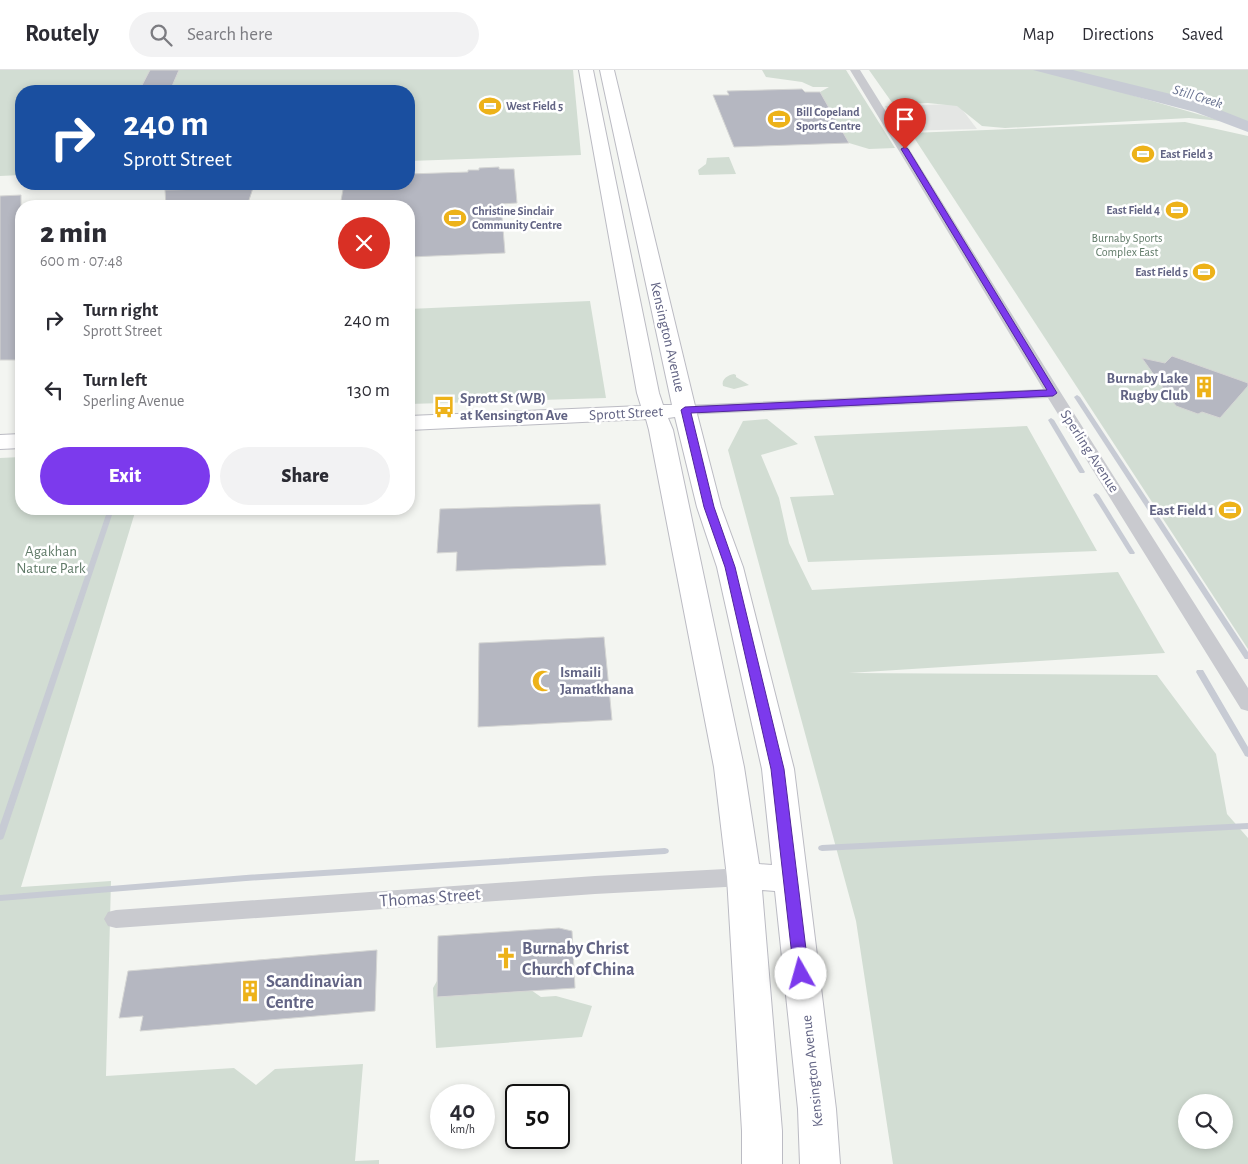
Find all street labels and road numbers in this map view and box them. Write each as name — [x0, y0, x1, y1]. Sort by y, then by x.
street label: Kensington Avenue — [648, 281, 687, 394]
street label: Sprott Street — [589, 404, 664, 423]
street label: Sperling Avenue — [1057, 407, 1122, 495]
street label: Thomas Street — [379, 885, 482, 911]
street label: Kensington Avenue — [799, 1014, 826, 1128]

